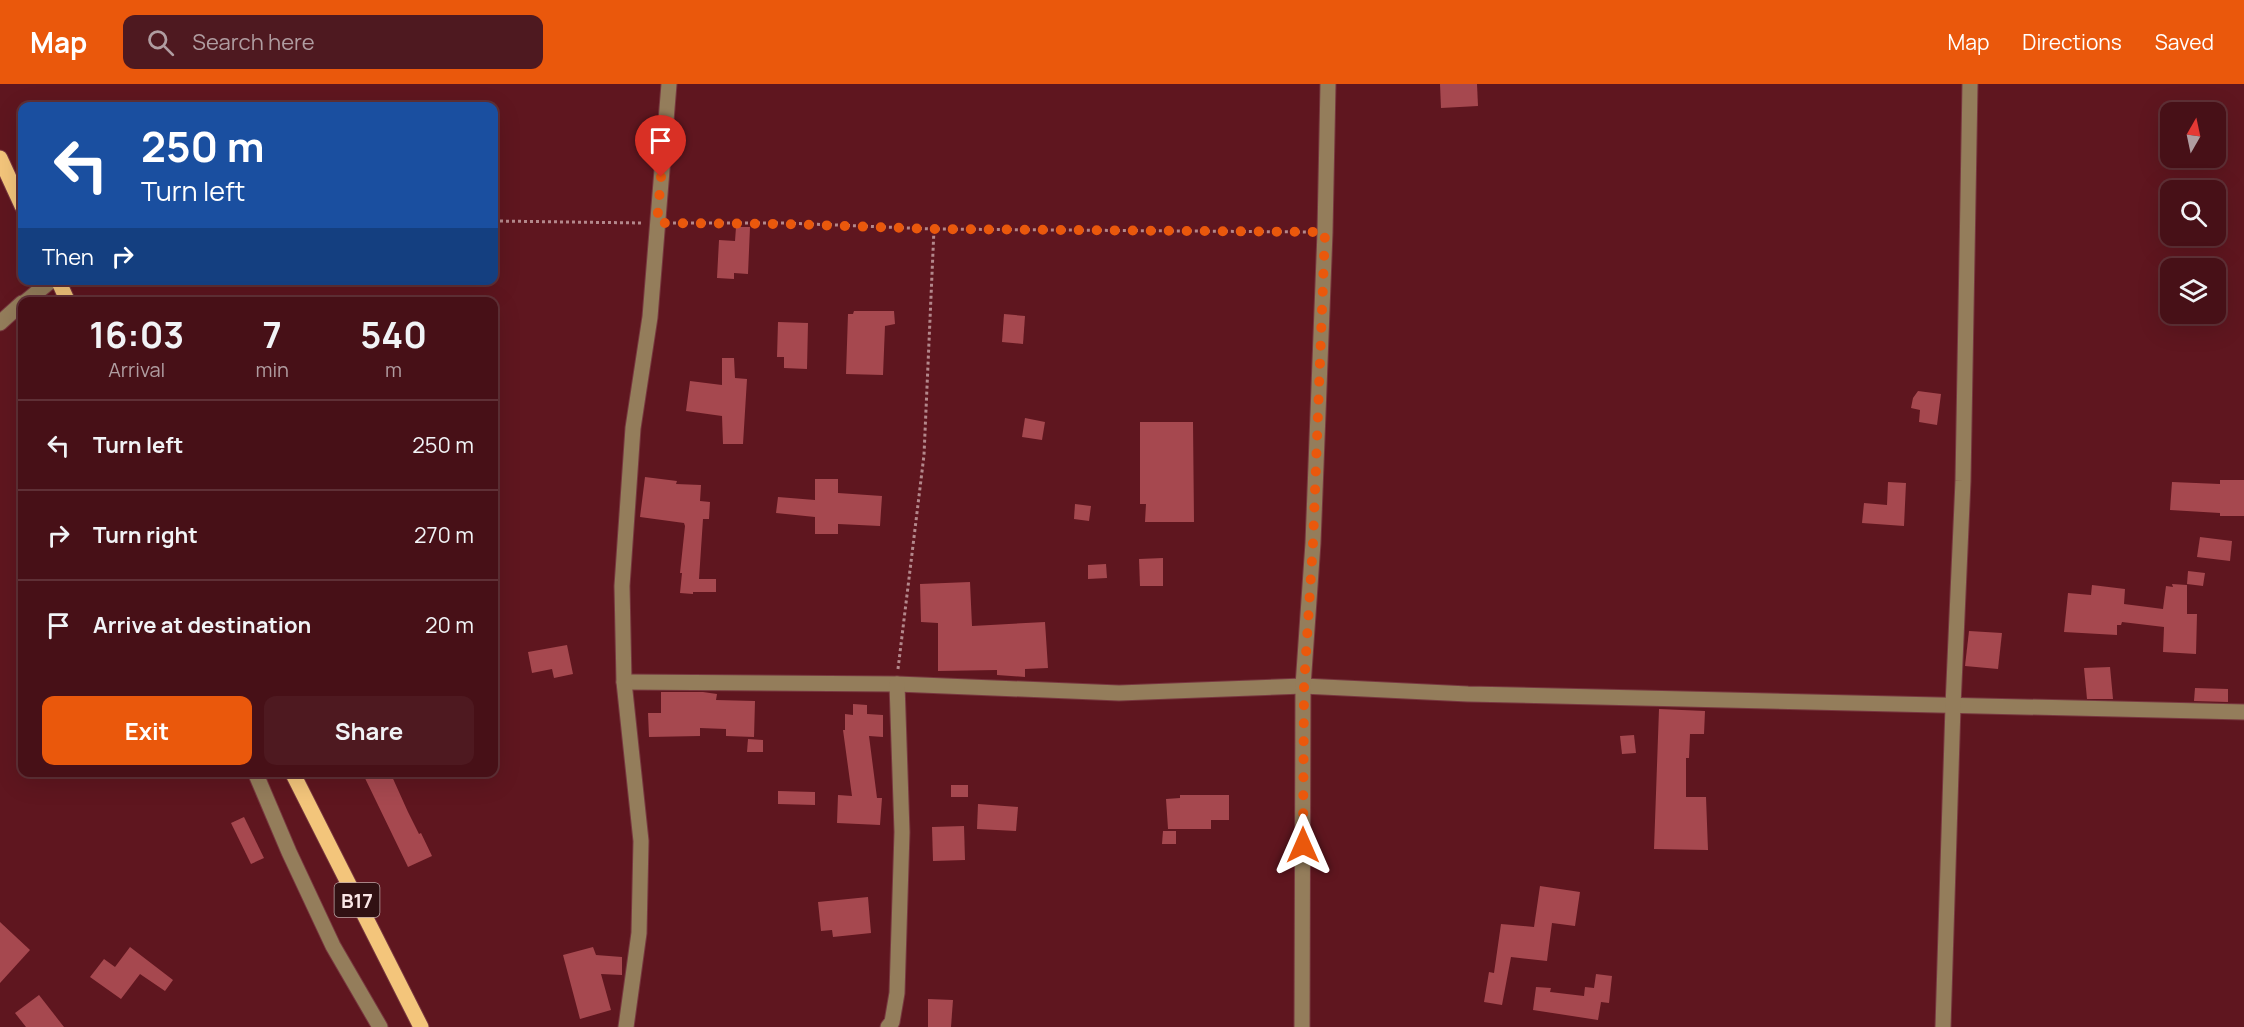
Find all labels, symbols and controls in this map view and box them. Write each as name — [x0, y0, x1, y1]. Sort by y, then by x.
search box — [123, 15, 543, 69]
text: Map — [30, 23, 87, 61]
icon: search — [144, 26, 177, 59]
text: Search here — [192, 27, 315, 57]
text: Map — [1948, 28, 1989, 56]
text: Directions — [2022, 28, 2122, 56]
text: Saved — [2155, 28, 2214, 56]
north arrow — [2160, 102, 2226, 168]
map controls — [2160, 102, 2226, 324]
pin — [635, 115, 686, 177]
text: 250 m — [141, 117, 264, 175]
icon: arrive — [644, 124, 677, 157]
icon: left — [42, 126, 120, 204]
text: Turn left — [141, 172, 245, 209]
button: search — [2160, 180, 2226, 246]
icon: right — [106, 240, 139, 273]
text: Then — [42, 242, 94, 272]
button: layers — [2160, 258, 2226, 324]
text: 16:03 — [89, 310, 184, 359]
text: 7 — [263, 310, 282, 359]
text: 540 — [360, 310, 427, 359]
text: Arrival — [108, 356, 165, 383]
text: min — [255, 356, 289, 383]
text: m — [385, 356, 402, 383]
icon: left — [42, 429, 75, 462]
text: Turn left — [93, 430, 183, 460]
text: 250 m — [412, 430, 474, 460]
icon: right — [42, 519, 75, 552]
text: Turn right — [93, 520, 198, 550]
text: 270 m — [414, 520, 474, 550]
icon: arrive — [42, 609, 75, 642]
text: Arrive at destination — [93, 610, 311, 640]
text: 20 m — [425, 610, 474, 640]
button: Exit — [42, 696, 252, 765]
button: Share — [264, 696, 474, 765]
position arrow — [1271, 813, 1335, 877]
road number: B17 — [334, 883, 380, 917]

